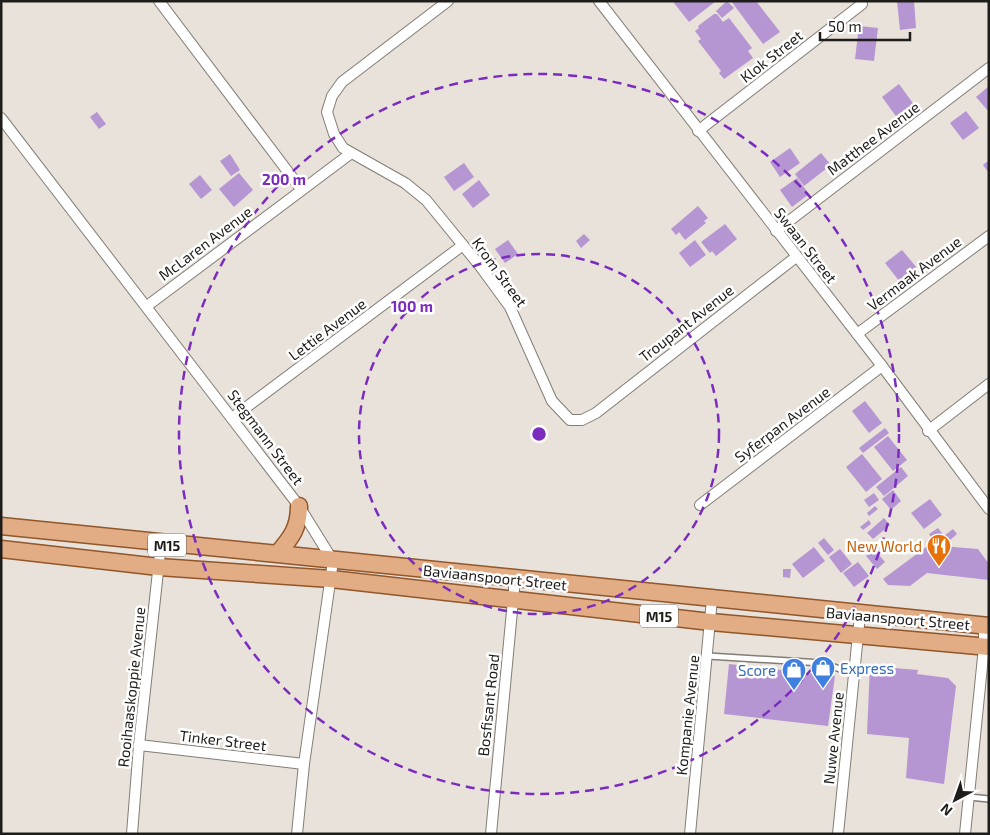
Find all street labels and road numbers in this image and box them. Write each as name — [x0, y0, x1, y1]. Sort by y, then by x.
street label: Klok Street — [736, 26, 806, 86]
street label: Matthee Avenue — [823, 97, 923, 179]
street label: McLaren Avenue — [155, 202, 255, 284]
street label: Swaan Street — [771, 204, 841, 287]
street label: Vermaak Avenue — [863, 232, 965, 314]
street label: Krom Street — [469, 234, 531, 310]
street label: Troupant Avenue — [635, 281, 737, 365]
street label: Lettie Avenue — [285, 294, 369, 364]
street label: Syferpan Avenue — [731, 382, 833, 466]
street label: Stegmann Street — [224, 386, 308, 488]
road number: M15 — [148, 534, 186, 556]
street label: Baviaanspoort Street — [422, 560, 568, 594]
street label: Baviaanspoort Street — [825, 603, 971, 633]
road number: M15 — [640, 604, 678, 628]
street label: Rooihaaskoppie Avenue — [114, 606, 148, 768]
street label: Bosfisant Road — [474, 653, 502, 757]
street label: Kompanie Avenue — [672, 654, 702, 776]
street label: Nuwe Avenue — [819, 691, 847, 785]
street label: Tinker Street — [179, 726, 268, 754]

